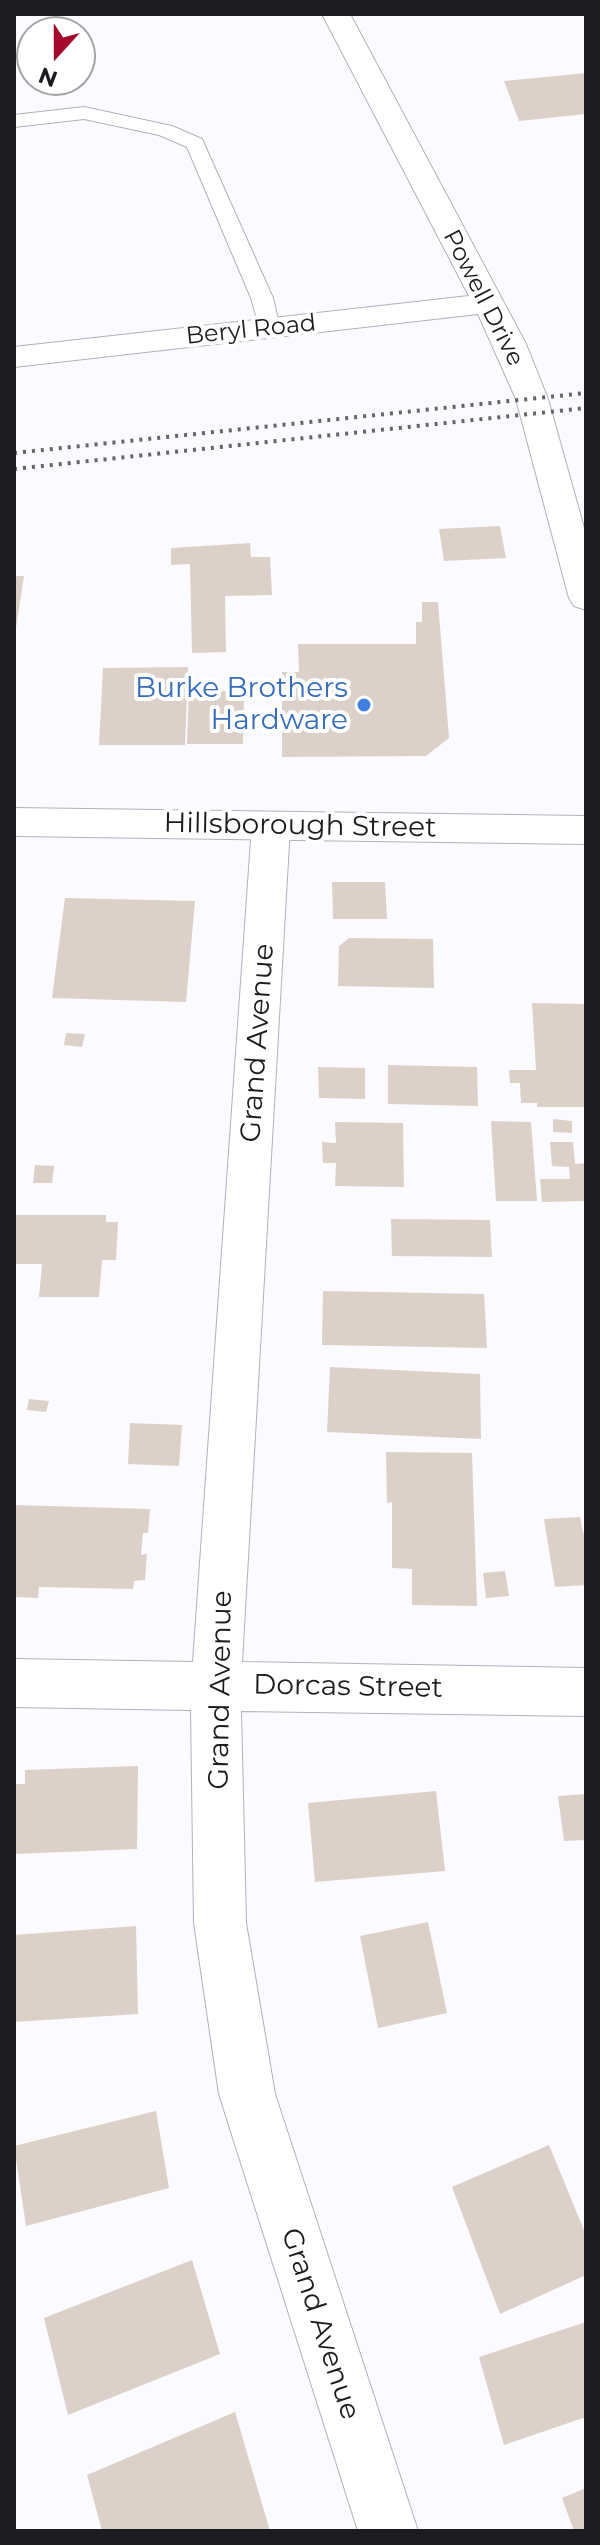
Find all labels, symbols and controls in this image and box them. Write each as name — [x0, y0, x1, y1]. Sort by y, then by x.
north arrow — [16, 16, 96, 96]
text: N — [35, 61, 61, 93]
street label: Powell Drive — [436, 225, 530, 371]
street label: Beryl Road — [185, 309, 317, 351]
place label: Burke Brothers Hardware — [135, 672, 348, 738]
marker: Burke Brothers Hardware — [355, 696, 373, 714]
street label: Hillsborough Street — [163, 807, 437, 845]
street label: Grand Avenue — [234, 942, 282, 1144]
street label: Grand Avenue — [202, 1590, 240, 1790]
street label: Dorcas Street — [253, 1669, 443, 1705]
street label: Grand Avenue — [273, 2224, 367, 2424]

